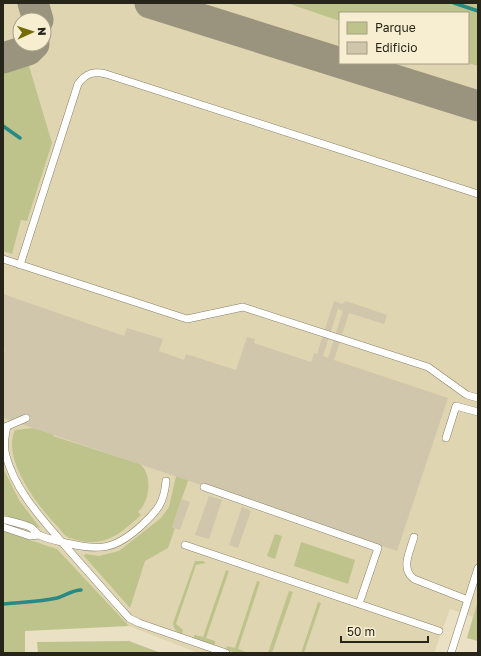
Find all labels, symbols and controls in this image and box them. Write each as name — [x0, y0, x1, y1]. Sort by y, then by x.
north arrow — [12, 12, 52, 52]
legend — [339, 12, 469, 64]
text: Parque — [375, 20, 416, 35]
text: N — [36, 27, 49, 36]
text: Edificio — [375, 40, 417, 55]
scale bar — [341, 618, 428, 644]
text: 50 m — [347, 624, 375, 639]

